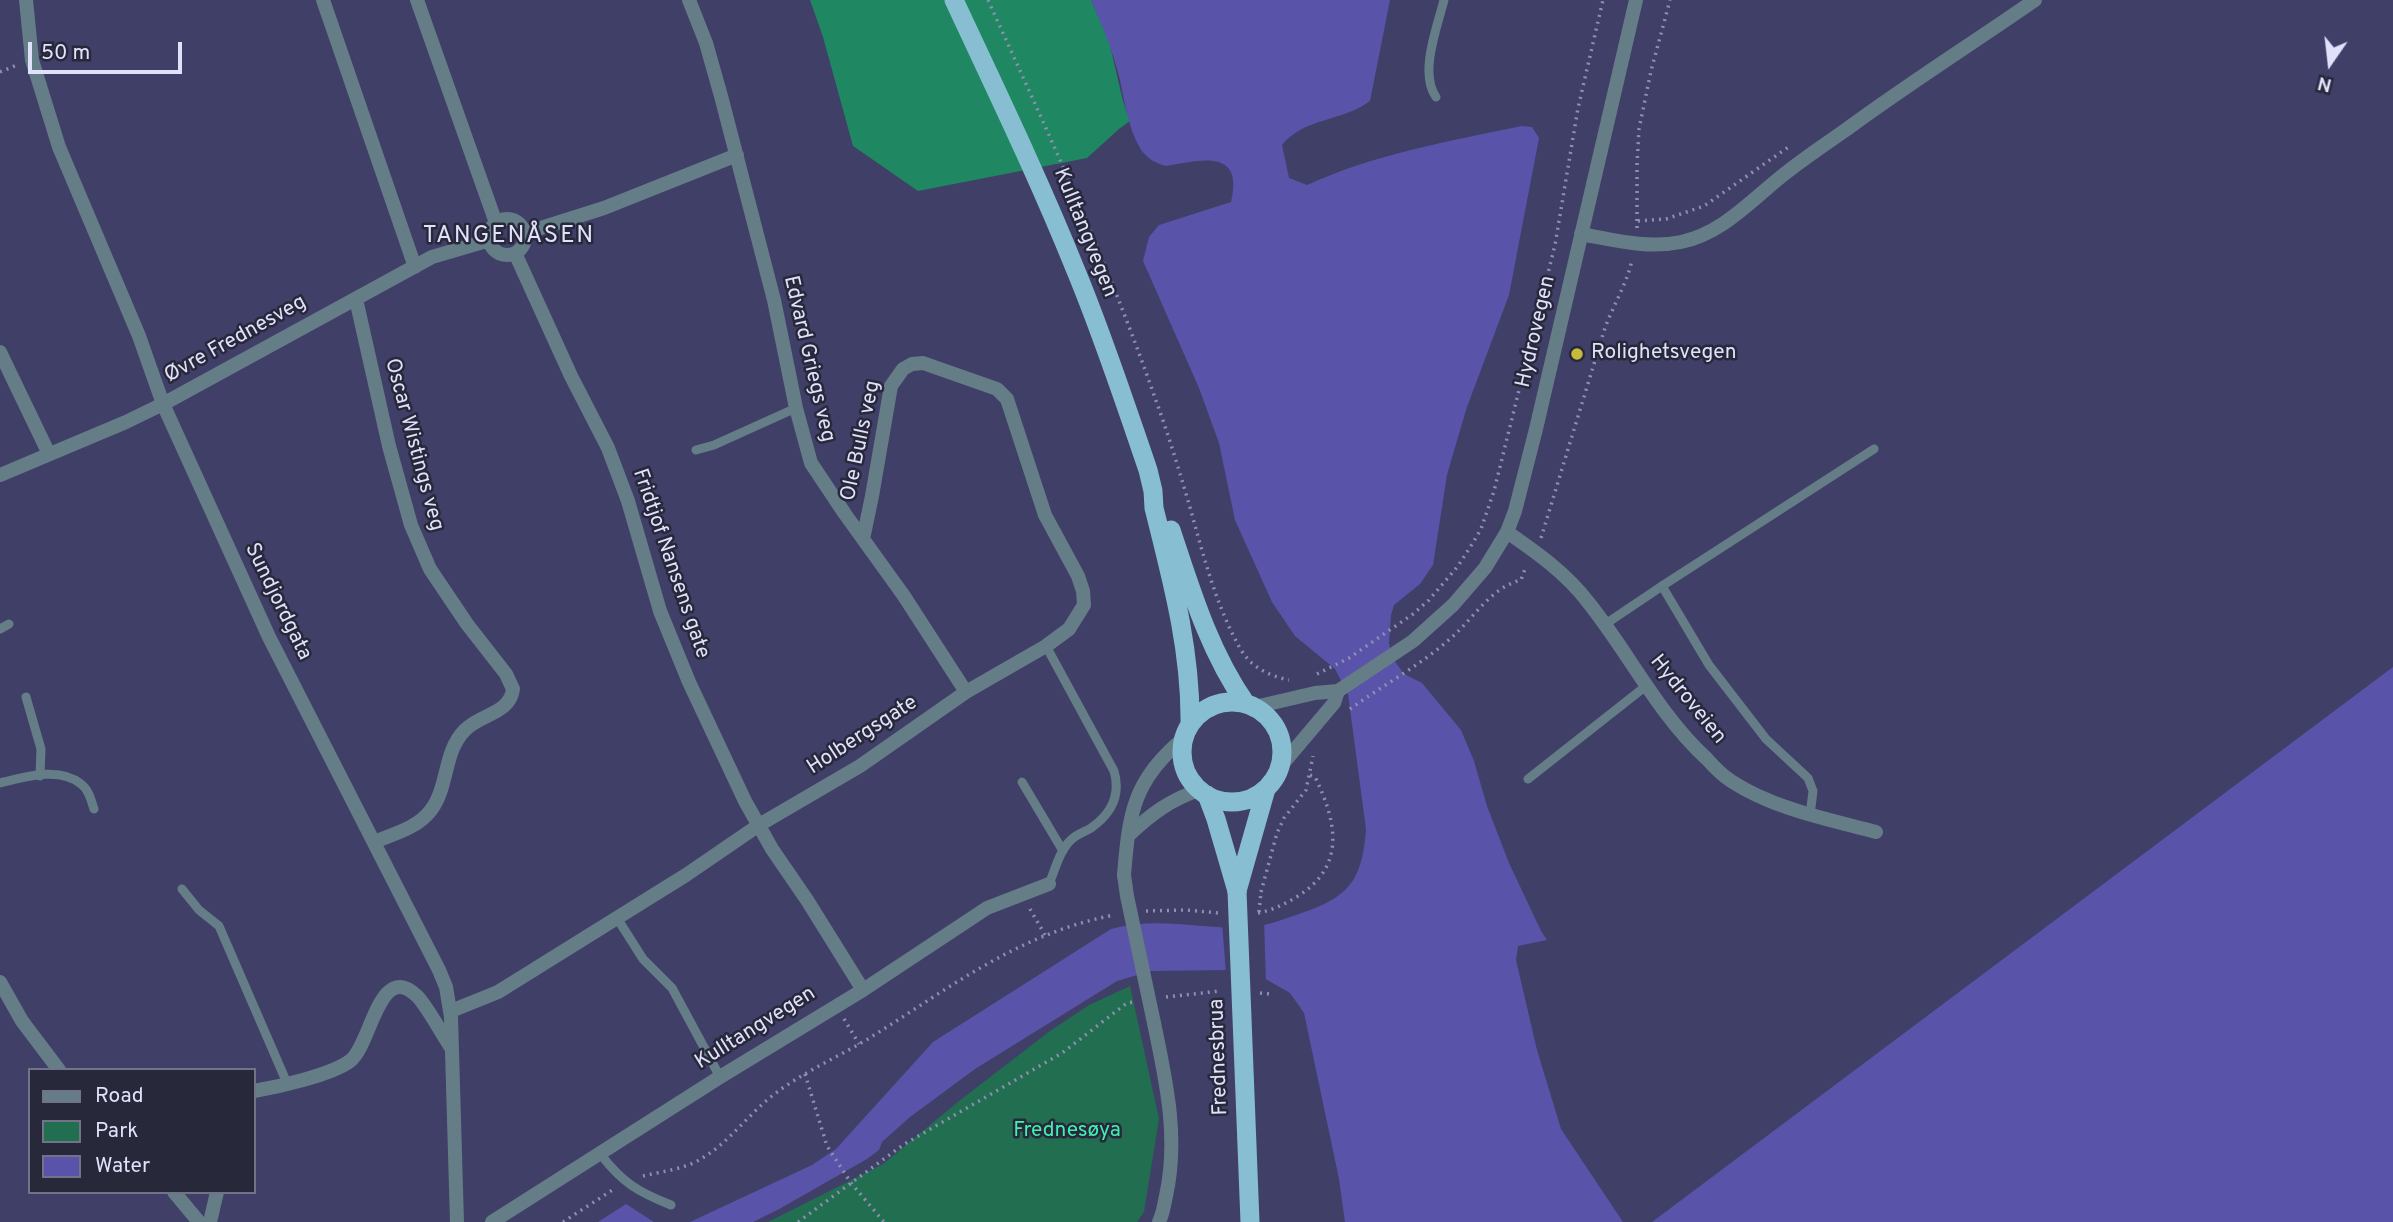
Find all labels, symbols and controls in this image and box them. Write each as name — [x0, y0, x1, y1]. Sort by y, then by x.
scale bar — [32, 28, 186, 72]
north arrow — [2295, 28, 2365, 98]
text: 50 m — [41, 40, 90, 67]
text: N — [2315, 70, 2334, 97]
street label: Kulltangvegen — [1047, 165, 1121, 301]
district label: TANGENÅSEN — [424, 223, 594, 251]
street label: Edvard Griegs veg — [777, 273, 839, 445]
street label: Hydrovegen — [1512, 274, 1562, 390]
street label: Øvre Frednesveg — [161, 291, 311, 389]
place label: Rolighetsvegen — [1591, 341, 1737, 367]
marker: Rolighetsvegen — [1569, 346, 1585, 362]
street label: Oscar Wistings veg — [378, 356, 448, 534]
street label: Ole Bulls veg — [837, 378, 887, 504]
street label: Fridtjof Nansens gate — [626, 466, 714, 662]
street label: Sundjordgata — [238, 539, 316, 665]
street label: Hydroveien — [1643, 650, 1731, 750]
street label: Holbergsgate — [803, 691, 923, 781]
street label: Kulltangvegen — [691, 982, 821, 1076]
street label: Frednesbrua — [1205, 998, 1235, 1116]
legend — [28, 1068, 256, 1194]
text: Road — [95, 1083, 144, 1110]
text: Park — [95, 1118, 138, 1145]
park label: Frednesøya — [1013, 1119, 1121, 1145]
text: Water — [95, 1153, 150, 1180]

